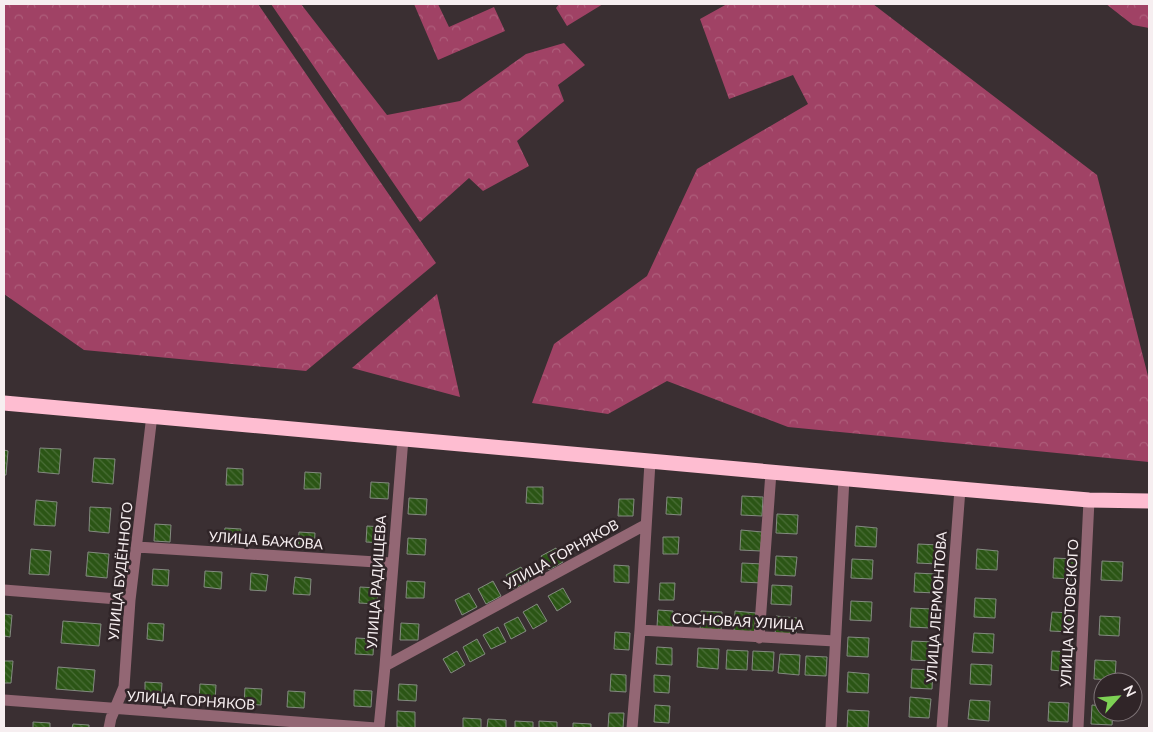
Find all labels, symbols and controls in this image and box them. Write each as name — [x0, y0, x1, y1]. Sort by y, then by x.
street label: УЛИЦА БУДЁННОГО — [104, 501, 136, 641]
street label: УЛИЦА РАДИЩЕВА — [363, 514, 389, 649]
street label: УЛИЦА ГОРНЯКОВ — [501, 515, 621, 593]
street label: УЛИЦА БАЖОВА — [208, 528, 324, 553]
street label: УЛИЦА ЛЕРМОНТОВА — [922, 530, 950, 683]
street label: УЛИЦА КОТОВСКОГО — [1057, 539, 1081, 687]
street label: СОСНОВАЯ УЛИЦА — [672, 609, 805, 633]
north arrow — [1093, 672, 1143, 722]
text: N — [1120, 682, 1140, 700]
street label: УЛИЦА ГОРНЯКОВ — [126, 687, 256, 713]

